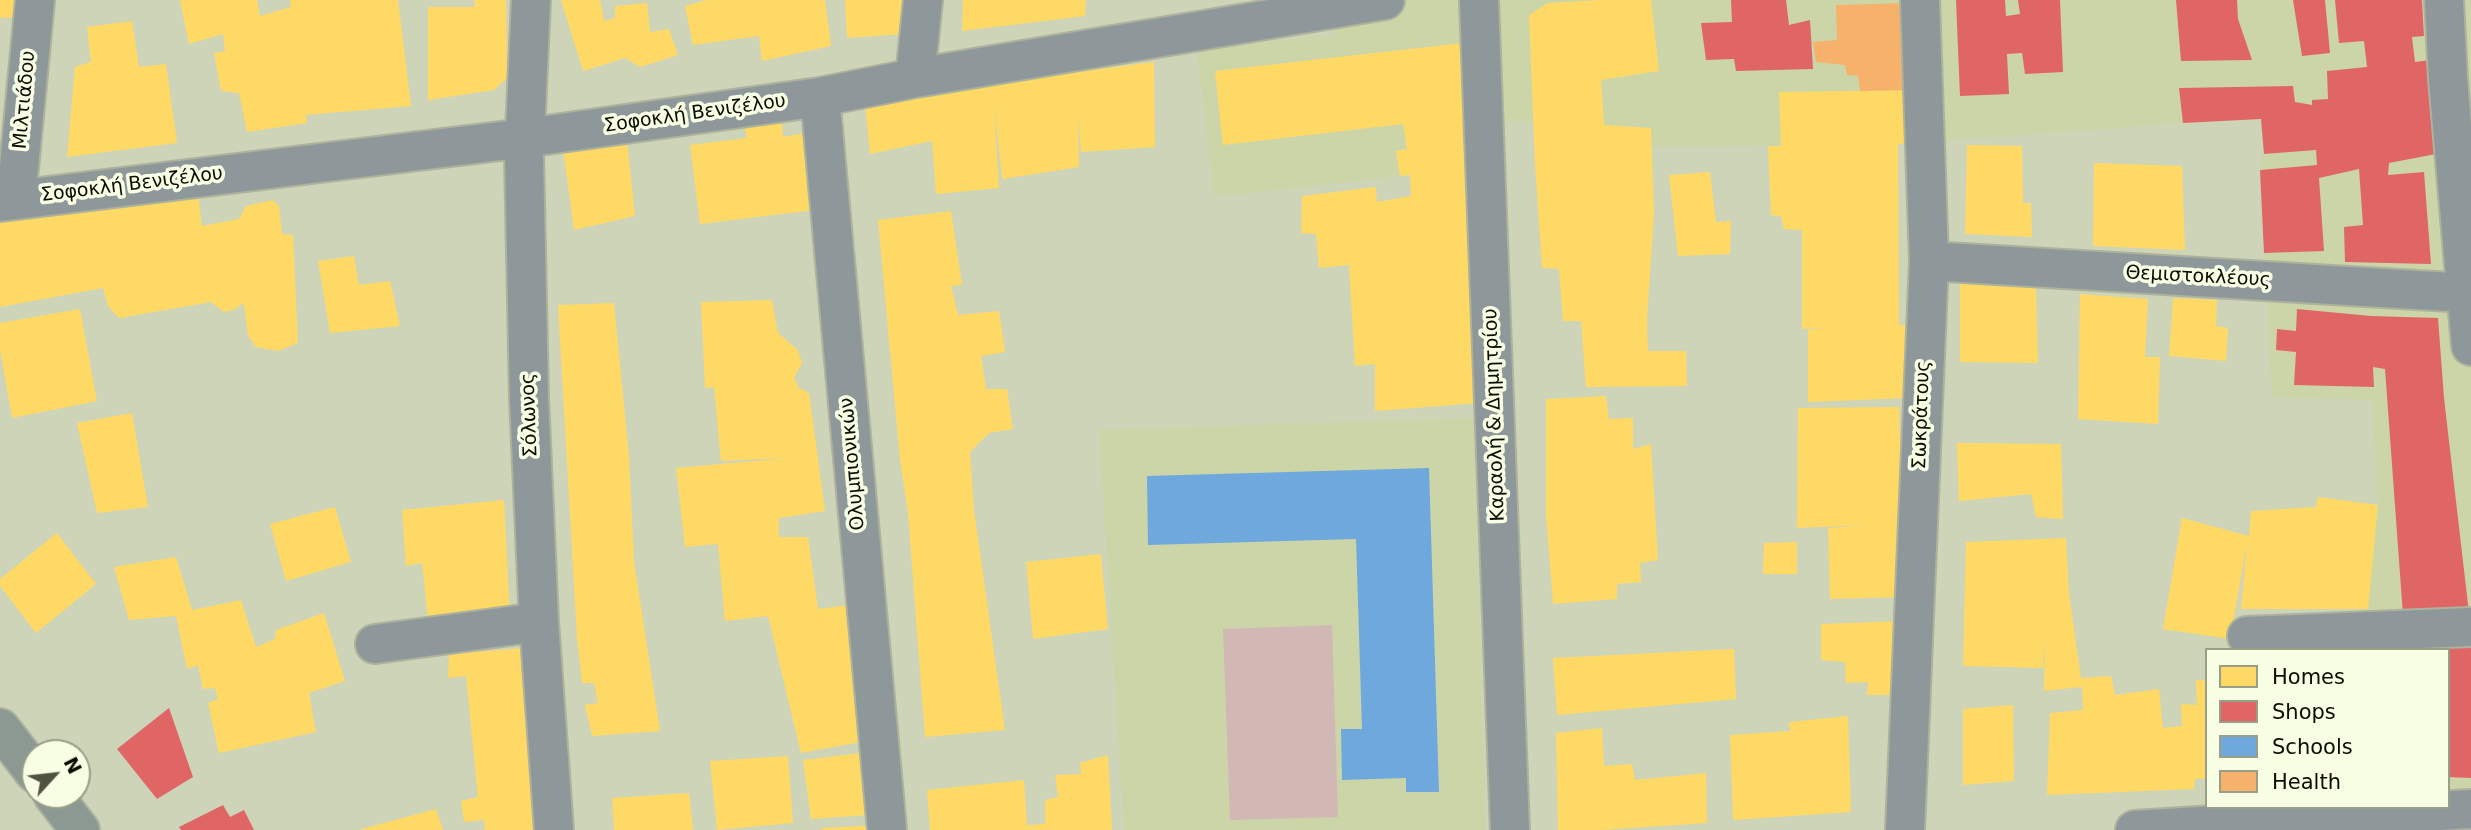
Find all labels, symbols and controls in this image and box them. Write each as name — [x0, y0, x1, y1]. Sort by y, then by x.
street label: Μιλτιάδου — [9, 50, 41, 150]
street label: Σοφοκλή Βενιζέλου — [603, 90, 787, 138]
street label: Σοφοκλή Βενιζέλου — [40, 163, 224, 207]
street label: Θεμιστοκλέους — [2125, 262, 2271, 292]
street label: Καραολή & Δημητρίου — [1480, 308, 1510, 522]
street label: Σωκράτους — [1909, 360, 1935, 470]
street label: Σόλωνος — [517, 373, 543, 457]
street label: Ολυμπιονικών — [836, 396, 870, 532]
legend — [2205, 648, 2450, 809]
text: Homes — [2272, 665, 2345, 689]
text: Shops — [2272, 700, 2336, 724]
text: Schools — [2272, 735, 2353, 759]
north arrow — [21, 739, 91, 809]
text: N — [60, 753, 86, 777]
text: Health — [2272, 770, 2341, 794]

